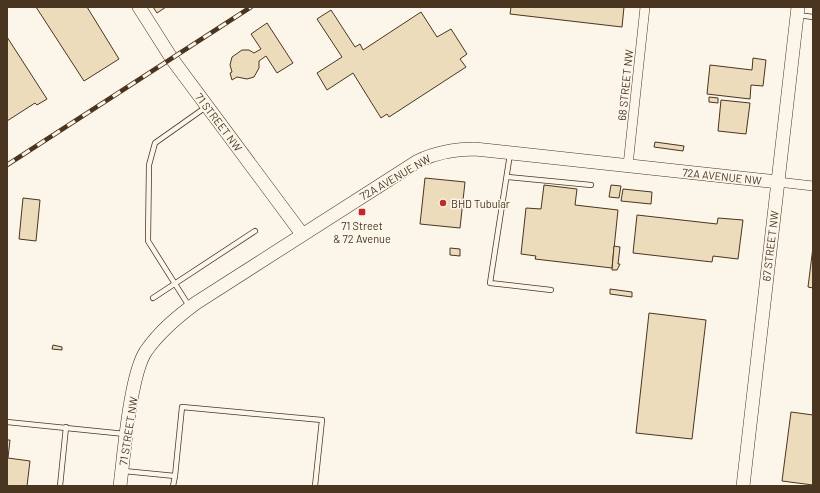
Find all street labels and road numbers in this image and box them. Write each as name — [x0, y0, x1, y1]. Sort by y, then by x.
street label: 68 STREET NW — [615, 48, 635, 121]
street label: 71 STREET NW — [193, 90, 245, 154]
street label: 72A AVENUE NW — [357, 151, 433, 203]
street label: 72A AVENUE NW — [682, 165, 763, 187]
street label: 67 STREET NW — [759, 210, 781, 282]
street label: 71 STREET NW — [116, 395, 140, 466]

